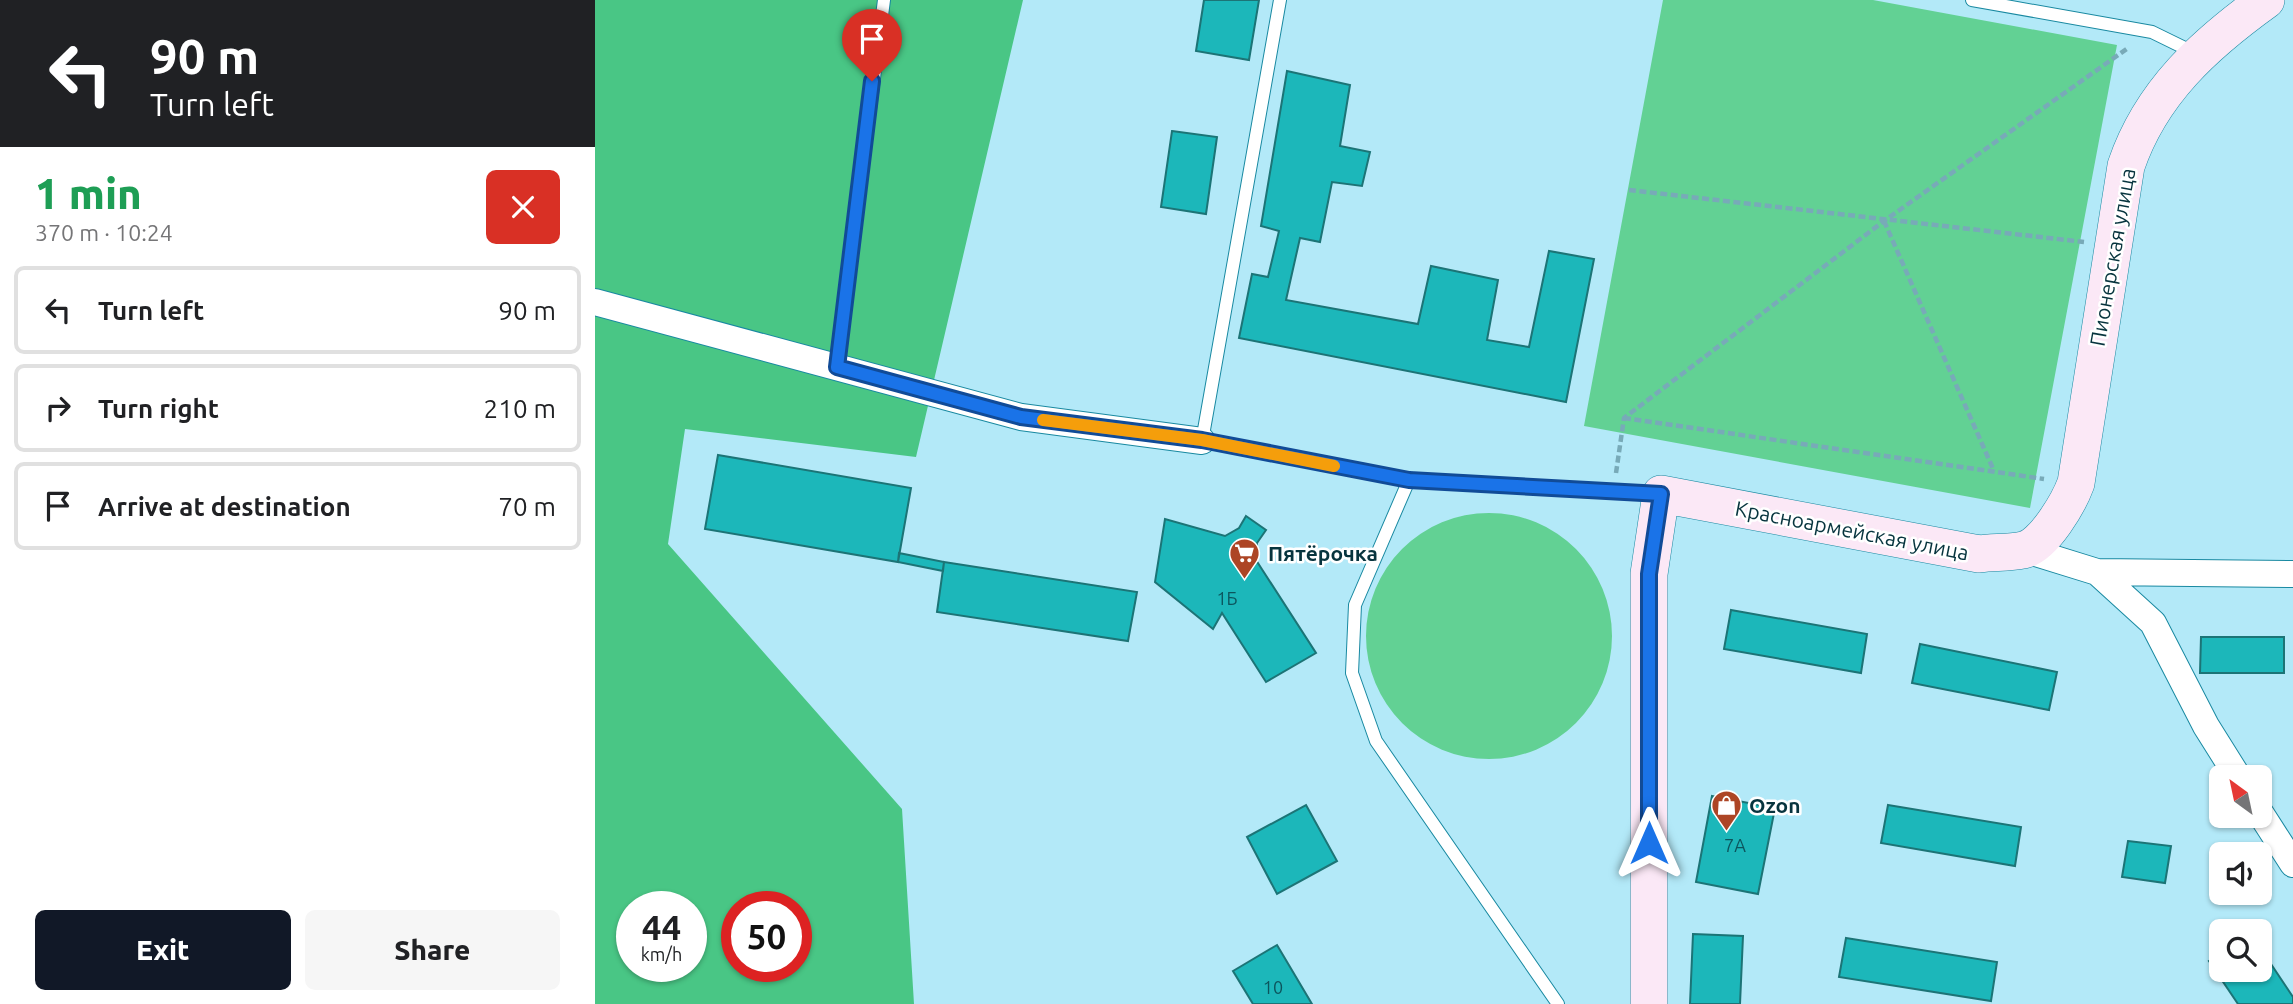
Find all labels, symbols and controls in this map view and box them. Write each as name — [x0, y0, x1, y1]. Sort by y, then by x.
pin — [842, 9, 902, 81]
icon: arrive — [853, 20, 891, 58]
icon: left — [35, 28, 126, 119]
text: 90 m — [150, 28, 259, 83]
text: Turn left — [150, 86, 274, 122]
street label: Пионерская улица — [2085, 166, 2139, 348]
text: 1 min — [35, 170, 142, 217]
button: close — [486, 170, 560, 244]
text: 370 m · 10:24 — [35, 220, 173, 245]
icon: left — [39, 291, 77, 329]
text: Turn left — [98, 296, 204, 325]
text: 90 m — [498, 296, 556, 325]
icon: right — [39, 389, 77, 427]
text: Turn right — [98, 394, 219, 423]
text: 210 m — [484, 394, 556, 423]
icon: arrive — [39, 487, 77, 525]
text: Arrive at destination — [98, 492, 351, 521]
text: 70 m — [498, 492, 556, 521]
street label: Красноармейская улица — [1733, 496, 1971, 564]
supermarket icon: Пятёрочка — [1228, 536, 1262, 580]
place label: Пятёрочка — [1268, 541, 1378, 565]
house number: 1Б — [1216, 588, 1238, 608]
north arrow — [2209, 765, 2271, 828]
map controls — [2209, 765, 2272, 982]
shop icon: Ozon — [1709, 788, 1743, 832]
place label: Ozon — [1749, 793, 1800, 817]
position arrow — [1612, 806, 1686, 880]
house number: 7А — [1724, 835, 1746, 855]
button: sound — [2209, 842, 2272, 905]
speed limit sign: 50 — [721, 891, 812, 982]
text: 44 — [642, 907, 681, 947]
button: Exit — [35, 910, 291, 990]
button: Share — [305, 910, 560, 990]
button: search — [2209, 919, 2272, 982]
text: km/h — [641, 944, 682, 964]
house number: 10 — [1263, 977, 1283, 997]

